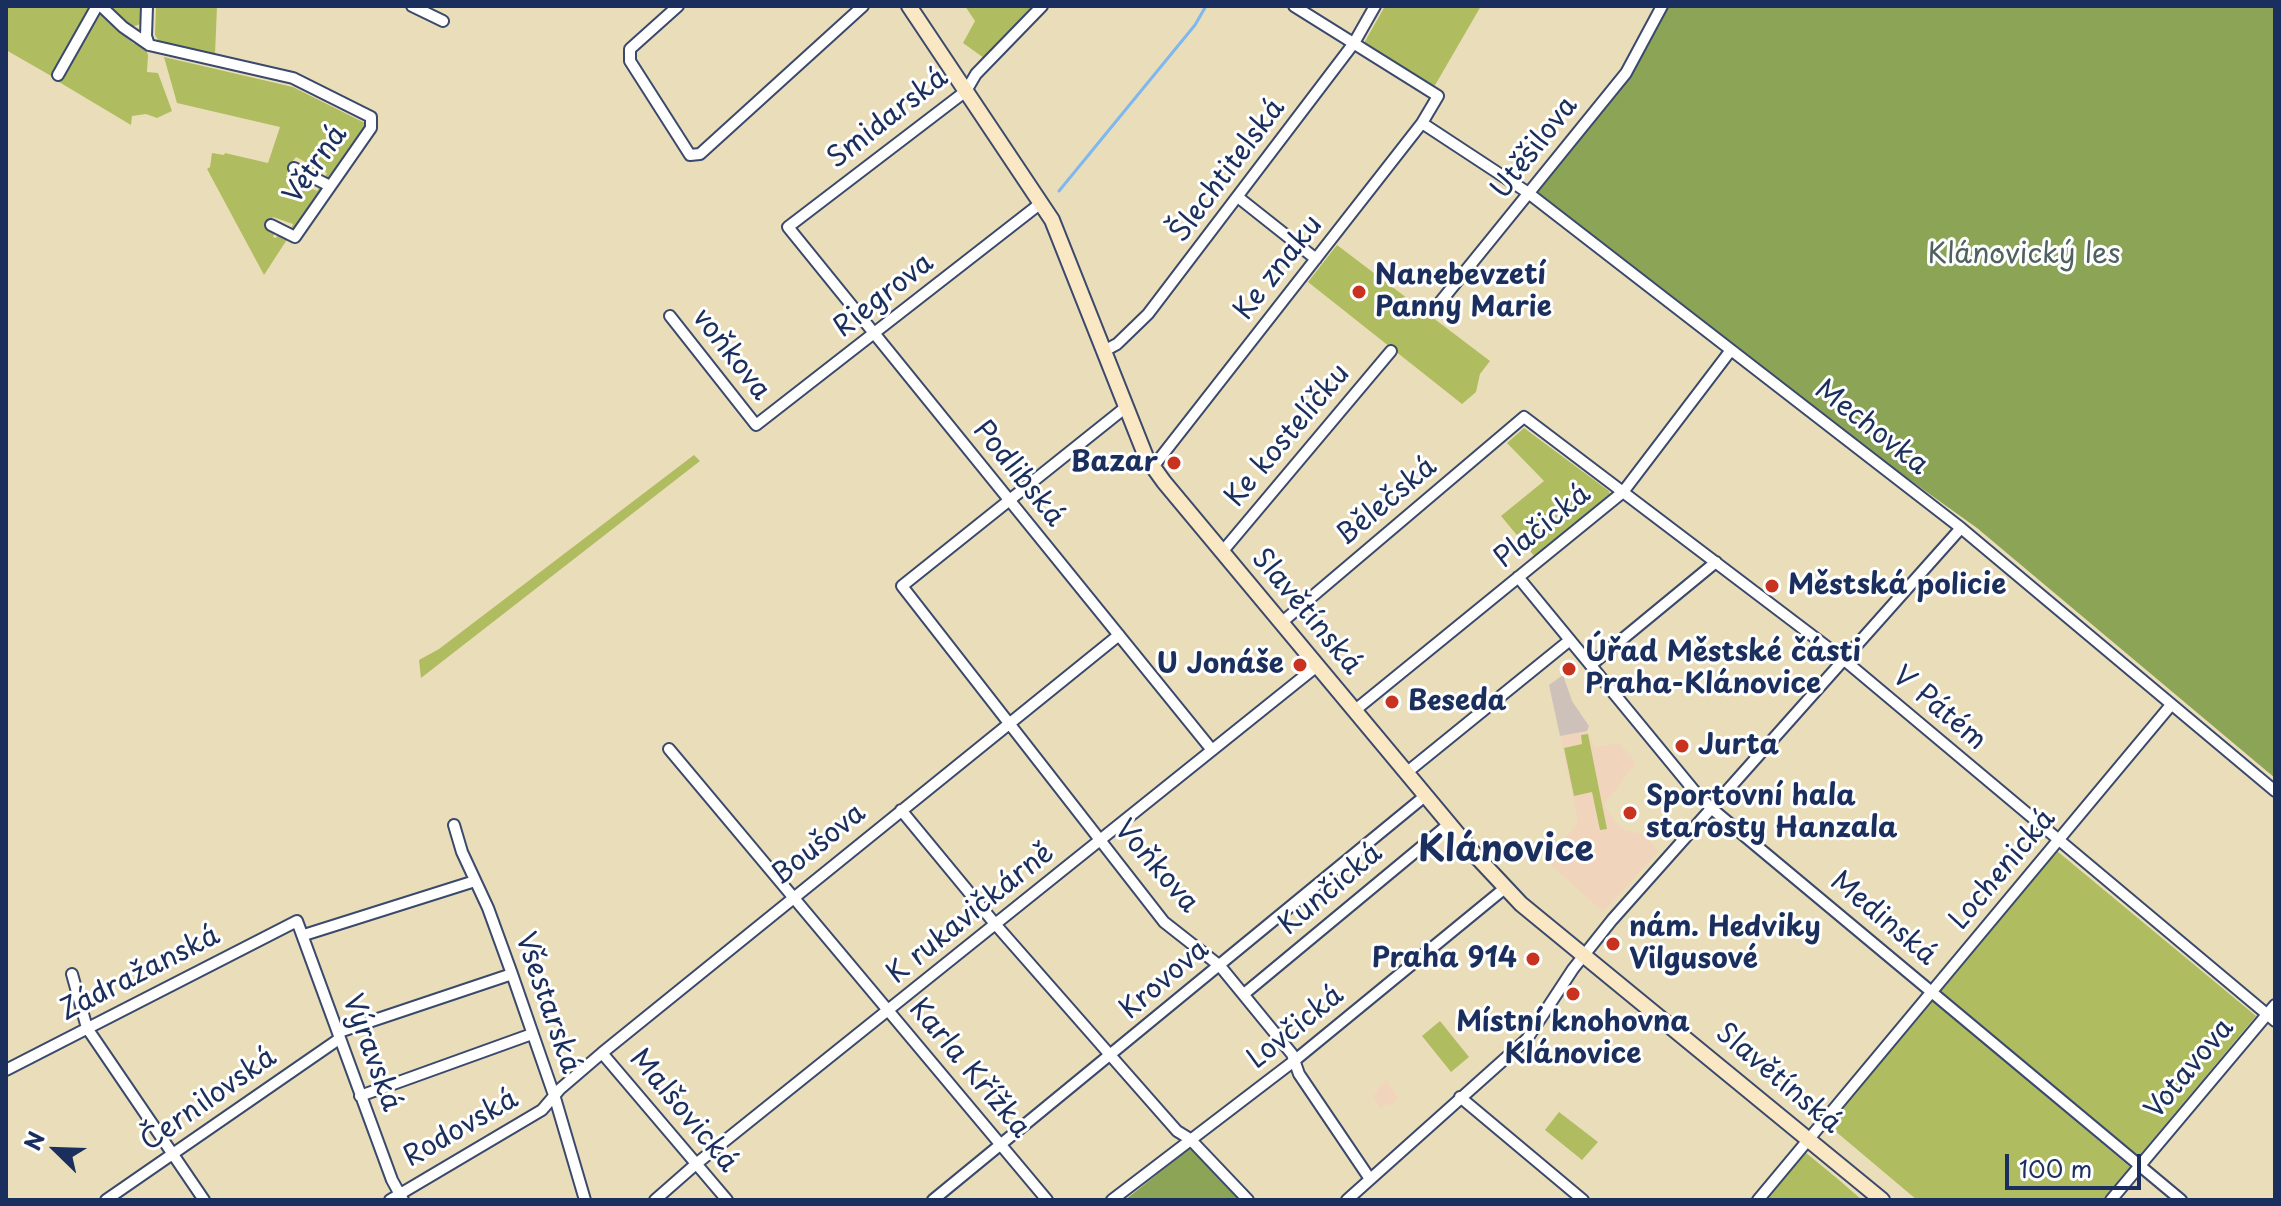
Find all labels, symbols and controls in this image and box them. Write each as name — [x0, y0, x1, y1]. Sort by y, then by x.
street label: Smidarská — [821, 62, 955, 176]
street label: Utěšilova — [1485, 90, 1585, 206]
street label: Šlechtitelská — [1163, 93, 1293, 249]
street label: Větrná — [277, 119, 355, 211]
street label: Ke znaku — [1228, 209, 1330, 327]
park label: Klánovický les — [1928, 238, 2120, 272]
street label: Riegrova — [827, 247, 941, 345]
place label: Nanebevzetí Panny Marie — [1375, 259, 1552, 325]
marker: Nanebevzetí Panny Marie — [1350, 283, 1368, 301]
street label: voňkova — [685, 303, 777, 407]
street label: Ke kostelíčku — [1219, 358, 1357, 514]
street label: Mechovka — [1808, 373, 1934, 483]
street label: Podlibská — [965, 414, 1071, 534]
place label: Bazar — [1070, 446, 1158, 480]
street label: Bělečská — [1330, 450, 1444, 554]
marker: Bazar — [1165, 454, 1183, 472]
street label: Plačická — [1488, 478, 1598, 576]
street label: Slavětínská — [1244, 542, 1368, 682]
place label: Městská policie — [1788, 569, 2006, 603]
marker: Městská policie — [1763, 577, 1781, 595]
place label: Úřad Městské části Praha-Klánovice — [1585, 636, 1861, 702]
place label: U Jonáše — [1156, 648, 1284, 682]
marker: U Jonáše — [1291, 656, 1309, 674]
marker: Úřad Městské části Praha-Klánovice — [1560, 660, 1578, 678]
street label: V Pátém — [1885, 660, 1993, 758]
place label: Beseda — [1408, 685, 1506, 719]
marker: Beseda — [1383, 693, 1401, 711]
place label: Jurta — [1698, 729, 1779, 763]
marker: Jurta — [1673, 737, 1691, 755]
place label: Sportovní hala starosty Hanzala — [1646, 780, 1898, 846]
street label: Boušova — [765, 797, 873, 893]
street label: Lochenická — [1943, 803, 2063, 937]
marker: Sportovní hala starosty Hanzala — [1621, 804, 1639, 822]
street label: Voňkova — [1107, 814, 1205, 920]
district label: Klánovice — [1418, 829, 1594, 873]
street label: K rukavičkárně — [881, 836, 1061, 992]
street label: Kunčická — [1272, 837, 1390, 943]
street label: Medinská — [1823, 865, 1943, 973]
place label: nám. Hedviky Vilgusové — [1629, 911, 1821, 977]
street label: Zádražanská — [54, 919, 226, 1029]
street label: Všestarská — [507, 928, 587, 1078]
street label: Krovova — [1114, 933, 1216, 1027]
marker: nám. Hedviky Vilgusové — [1604, 935, 1622, 953]
place label: Praha 914 — [1372, 942, 1517, 976]
marker: Praha 914 — [1524, 950, 1542, 968]
street label: Lovčická — [1241, 979, 1351, 1077]
marker: Místní knohovna Klánovice — [1564, 985, 1582, 1003]
street label: Výravská — [334, 990, 408, 1116]
street label: Karla Křížka — [901, 993, 1037, 1145]
place label: Místní knohovna Klánovice — [1456, 1006, 1690, 1072]
street label: Votavova — [2138, 1012, 2242, 1126]
street label: Slavětínská — [1708, 1017, 1848, 1141]
street label: Černilovská — [135, 1041, 283, 1159]
street label: Malšovická — [622, 1043, 744, 1179]
street label: Rodovská — [398, 1083, 524, 1175]
north arrow — [16, 1110, 96, 1190]
text: N — [15, 1126, 52, 1155]
scale bar — [2009, 1138, 2145, 1188]
text: 100 m — [2019, 1150, 2092, 1186]

